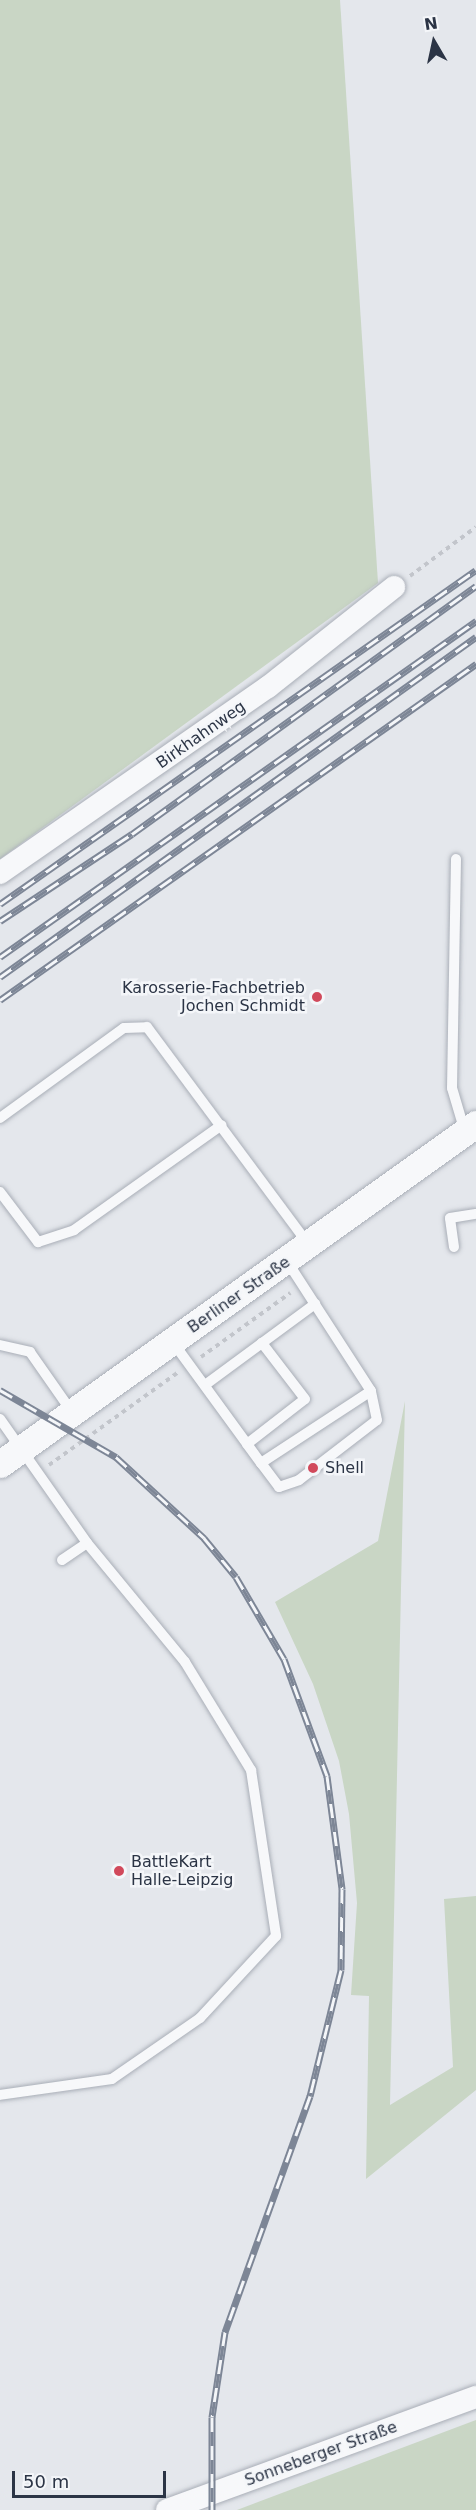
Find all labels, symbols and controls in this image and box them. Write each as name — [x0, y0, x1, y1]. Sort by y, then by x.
north arrow — [404, 12, 464, 72]
text: N — [423, 13, 439, 34]
street label: Birkhahnweg — [153, 697, 249, 773]
place label: Karosserie-Fachbetrieb Jochen Schmidt — [122, 978, 305, 1016]
marker: Karosserie-Fachbetrieb Jochen Schmidt — [310, 990, 324, 1004]
street label: Berliner Straße — [184, 1253, 294, 1337]
place label: Shell — [325, 1458, 364, 1478]
marker: Shell — [306, 1461, 320, 1475]
place label: BattleKart Halle-Leipzig — [131, 1852, 233, 1890]
marker: BattleKart Halle-Leipzig — [112, 1864, 126, 1878]
street label: Sonneberger Straße — [242, 2417, 400, 2491]
scale bar — [15, 2459, 170, 2497]
text: 50 m — [23, 2471, 69, 2492]

